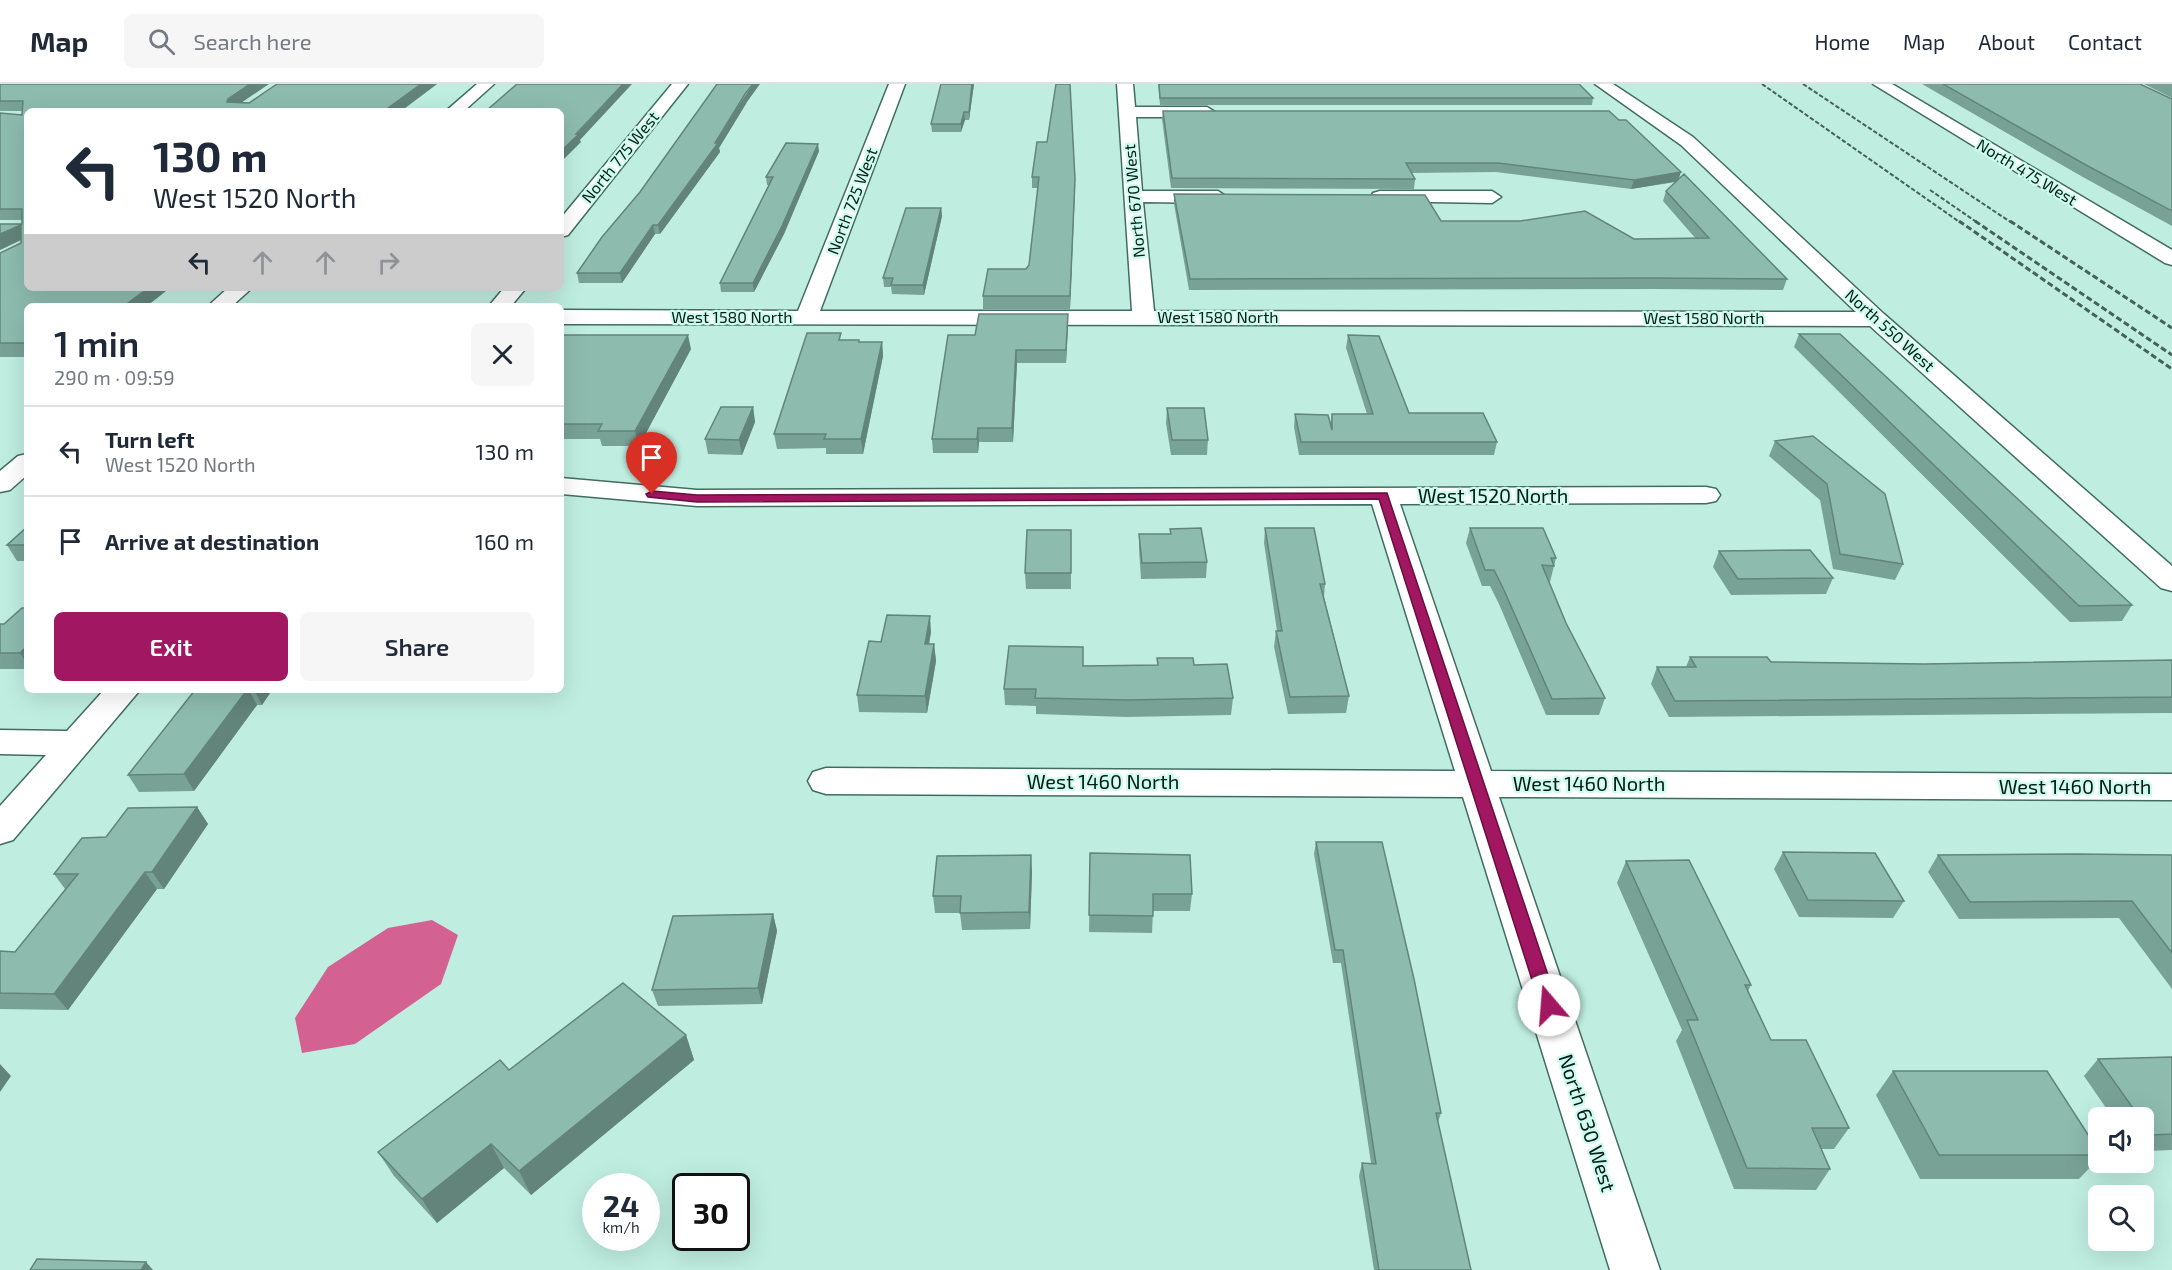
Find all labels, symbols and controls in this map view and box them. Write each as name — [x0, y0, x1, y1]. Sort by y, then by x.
search box — [124, 14, 544, 68]
text: Map — [30, 24, 88, 58]
icon: search — [145, 25, 178, 58]
text: Search here — [193, 28, 312, 54]
text: Home — [1814, 29, 1870, 54]
text: Map — [1903, 29, 1945, 54]
text: About — [1978, 29, 2035, 54]
text: Contact — [2068, 29, 2142, 54]
street label: North 775 West — [577, 107, 662, 206]
text: 130 m — [153, 130, 268, 180]
icon: left — [54, 132, 132, 210]
street label: North 475 West — [1974, 134, 2081, 209]
street label: North 670 West — [1119, 144, 1148, 259]
street label: North 725 West — [822, 145, 881, 257]
text: West 1520 North — [153, 181, 357, 213]
icon: left — [183, 246, 216, 279]
icon: ahead — [246, 246, 279, 279]
icon: ahead — [309, 246, 342, 279]
icon: right — [372, 246, 405, 279]
street label: North 550 West — [1842, 285, 1939, 375]
street label: West 1580 North — [671, 307, 793, 326]
street label: West 1580 North — [1157, 307, 1279, 326]
street label: West 1580 North — [1643, 308, 1765, 327]
text: 1 min — [54, 321, 139, 364]
button: close — [471, 323, 534, 386]
text: 290 m · 09:59 — [54, 365, 175, 389]
text: Turn left — [105, 426, 194, 452]
pin — [626, 432, 677, 494]
icon: left — [54, 435, 87, 468]
text: 130 m — [476, 438, 534, 464]
icon: arrive — [635, 441, 668, 474]
text: West 1520 North — [105, 452, 256, 476]
street label: West 1520 North — [1418, 483, 1568, 507]
icon: arrive — [54, 525, 87, 558]
text: Arrive at destination — [105, 528, 319, 554]
text: 160 m — [475, 528, 534, 554]
button: Exit — [54, 612, 288, 681]
button: Share — [300, 612, 534, 681]
street label: West 1460 North — [1027, 769, 1179, 793]
street label: West 1460 North — [1513, 771, 1665, 795]
street label: West 1460 North — [1999, 774, 2151, 798]
position arrow — [1517, 973, 1581, 1037]
street label: North 630 West — [1554, 1051, 1622, 1195]
map controls — [2088, 1107, 2154, 1251]
button: sound — [2088, 1107, 2154, 1173]
speed limit sign: 30 — [672, 1173, 750, 1251]
button: search — [2088, 1185, 2154, 1251]
text: 24 — [603, 1187, 639, 1223]
text: km/h — [602, 1218, 640, 1236]

